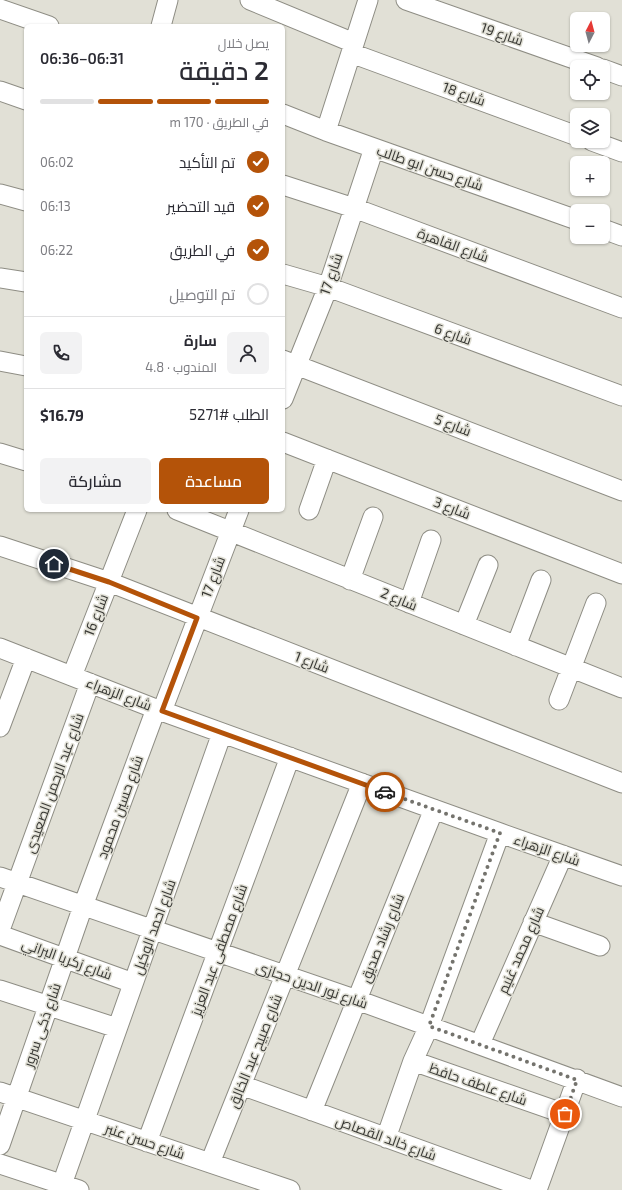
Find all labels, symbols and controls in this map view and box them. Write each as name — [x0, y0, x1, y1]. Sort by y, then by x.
north arrow — [570, 12, 610, 52]
map controls — [570, 12, 610, 244]
street label: شارع 19 — [478, 18, 526, 50]
text: يصل خلال — [218, 35, 269, 51]
text: 06:31–06:36 — [40, 49, 124, 67]
text: 2 دقيقة — [179, 54, 269, 85]
button: locate — [570, 60, 610, 100]
street label: شارع 18 — [440, 78, 488, 110]
button: layers — [570, 108, 610, 148]
text: في الطريق · 170 m — [170, 114, 269, 130]
street label: شارع حسن ابو طالب — [374, 141, 486, 195]
icon: check — [247, 151, 269, 173]
text: تم التأكيد — [179, 153, 235, 171]
text: 06:02 — [40, 154, 74, 170]
button: + — [570, 156, 610, 196]
icon: check — [247, 195, 269, 217]
text: قيد التحضير — [167, 197, 235, 215]
text: 06:13 — [40, 198, 71, 214]
button: − — [570, 204, 610, 244]
street label: شارع القاهرة — [415, 224, 491, 266]
icon: check — [247, 239, 269, 261]
text: في الطريق — [170, 241, 235, 259]
text: 06:22 — [40, 242, 73, 258]
street label: شارع 17 — [315, 251, 347, 297]
text: تم التوصيل — [169, 285, 235, 303]
street label: شارع 6 — [432, 319, 474, 349]
text: سارة — [184, 331, 217, 349]
button: phone — [40, 332, 82, 374]
button: person — [227, 332, 269, 374]
text: المندوب · 4.8 — [145, 359, 217, 375]
text: الطلب #5271 — [189, 405, 269, 423]
text: $16.79 — [40, 406, 84, 424]
street label: شارع 5 — [432, 410, 474, 440]
button: مشاركة — [40, 458, 151, 504]
button: مساعدة — [159, 458, 269, 504]
street label: شارع 3 — [431, 493, 473, 523]
pin — [37, 547, 71, 581]
icon: home — [43, 553, 65, 575]
street label: شارع 17 — [197, 554, 229, 600]
street label: شارع 2 — [378, 584, 420, 614]
street label: شارع 16 — [80, 591, 112, 639]
street label: شارع 1 — [292, 647, 332, 677]
street label: شارع الزهراء — [84, 673, 154, 715]
street label: شارع عبد الرحمن الصعيدى — [20, 710, 88, 856]
street label: شارع حسين محمود — [93, 753, 147, 861]
courier — [365, 772, 405, 812]
icon: car — [374, 781, 396, 803]
street label: شارع الزهراء — [512, 830, 582, 870]
street label: شارع احمد الوكيل — [128, 877, 180, 977]
street label: شارع مصطفى عبد العزيز — [186, 882, 251, 1019]
street label: شارع رشاد صديق — [356, 891, 408, 985]
street label: شارع محمد غنيم — [494, 904, 549, 997]
street label: شارع زكريا البراني — [18, 934, 115, 986]
street label: شارع نور الدين حجازى — [254, 957, 370, 1013]
street label: شارع ذكى سرور — [19, 980, 65, 1071]
street label: شارع صبيح عبد الخالق — [224, 991, 286, 1111]
street label: شارع عاطف حافظ — [427, 1059, 529, 1109]
pin — [548, 1097, 582, 1131]
icon: bag — [554, 1103, 576, 1125]
street label: شارع خالد القصاص — [333, 1111, 439, 1165]
street label: شارع حسن عنبر — [102, 1119, 187, 1163]

